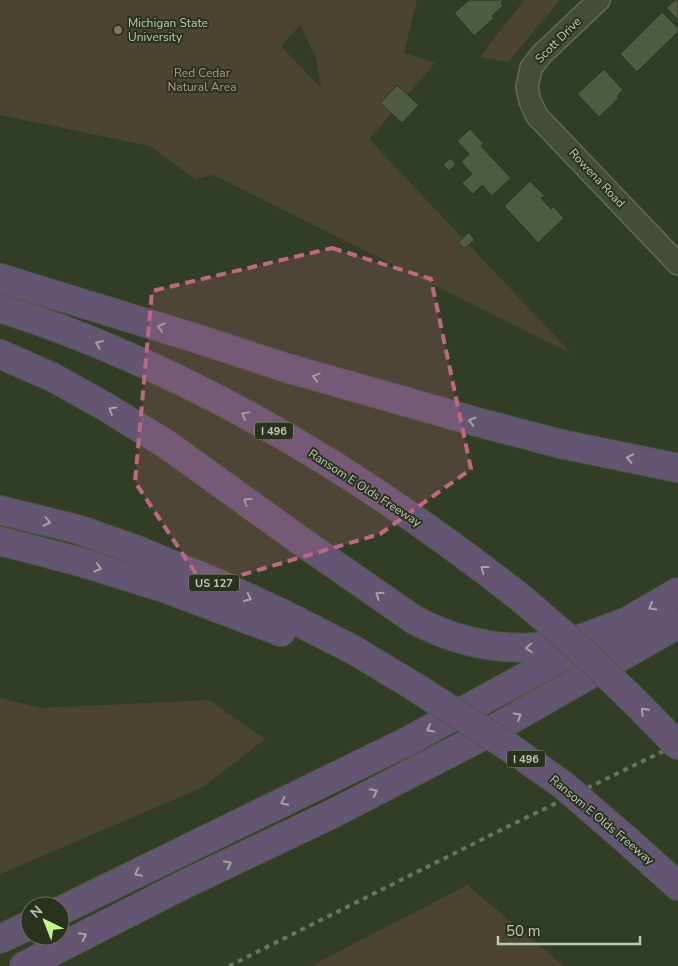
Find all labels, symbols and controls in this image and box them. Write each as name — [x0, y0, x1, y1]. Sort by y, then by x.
street label: Scott Drive — [531, 13, 585, 67]
place label: Michigan State University — [128, 15, 208, 45]
marker: Michigan State University — [112, 24, 124, 36]
park label: Red Cedar Natural Area — [167, 65, 237, 95]
street label: Rowena Road — [566, 145, 628, 211]
one-way arrow — [157, 323, 166, 333]
one-way arrow — [95, 340, 104, 350]
one-way arrow — [312, 372, 320, 382]
one-way arrow — [108, 407, 117, 417]
one-way arrow — [241, 411, 250, 421]
one-way arrow — [469, 416, 477, 426]
road number: I 496 — [255, 422, 293, 440]
street label: Ransom E Olds Freeway — [306, 446, 425, 531]
one-way arrow — [626, 454, 635, 464]
one-way arrow — [243, 497, 252, 507]
one-way arrow — [43, 516, 52, 527]
one-way arrow — [93, 562, 101, 572]
one-way arrow — [481, 567, 490, 575]
road number: US 127 — [189, 574, 239, 592]
one-way arrow — [243, 592, 252, 602]
one-way arrow — [375, 592, 385, 601]
one-way arrow — [649, 601, 658, 611]
one-way arrow — [524, 642, 532, 653]
one-way arrow — [641, 708, 650, 717]
one-way arrow — [512, 712, 521, 722]
one-way arrow — [426, 723, 435, 733]
road number: I 496 — [507, 751, 545, 768]
street label: Ransom E Olds Freeway — [547, 772, 658, 869]
one-way arrow — [369, 788, 378, 798]
one-way arrow — [280, 795, 289, 806]
one-way arrow — [223, 859, 232, 870]
one-way arrow — [134, 867, 143, 877]
north arrow — [20, 896, 70, 946]
text: N — [26, 901, 47, 922]
scale bar — [498, 914, 640, 946]
text: 50 m — [506, 921, 541, 941]
one-way arrow — [78, 932, 87, 942]

